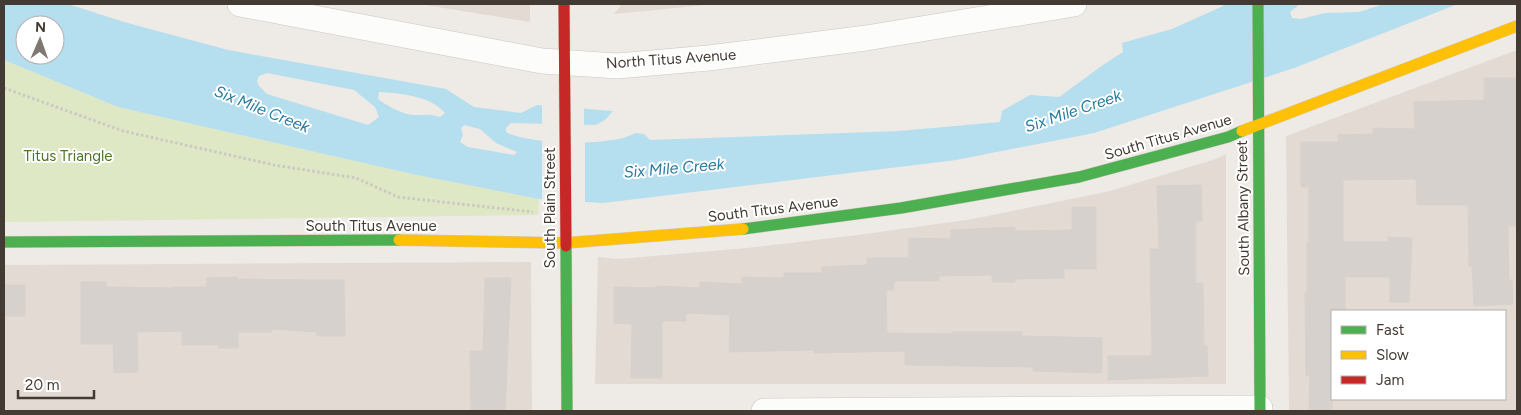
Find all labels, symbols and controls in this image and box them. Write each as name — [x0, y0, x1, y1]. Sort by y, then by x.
north arrow — [15, 15, 65, 65]
text: N — [35, 19, 46, 36]
street label: North Titus Avenue — [605, 45, 737, 73]
water label: Six Mile Creek — [212, 81, 313, 137]
water label: Six Mile Creek — [1022, 85, 1125, 136]
street label: South Titus Avenue — [1102, 110, 1234, 164]
street label: South Albany Street — [1233, 140, 1253, 276]
park label: Titus Triangle — [24, 147, 112, 165]
street label: South Plain Street — [541, 147, 559, 269]
water label: Six Mile Creek — [623, 154, 726, 182]
street label: South Titus Avenue — [707, 192, 839, 226]
street label: South Titus Avenue — [305, 217, 437, 235]
legend — [1331, 310, 1506, 400]
text: Fast — [1376, 321, 1405, 339]
text: Slow — [1376, 346, 1409, 364]
scale bar — [18, 368, 94, 400]
text: Jam — [1376, 371, 1404, 389]
text: 20 m — [25, 376, 59, 394]

